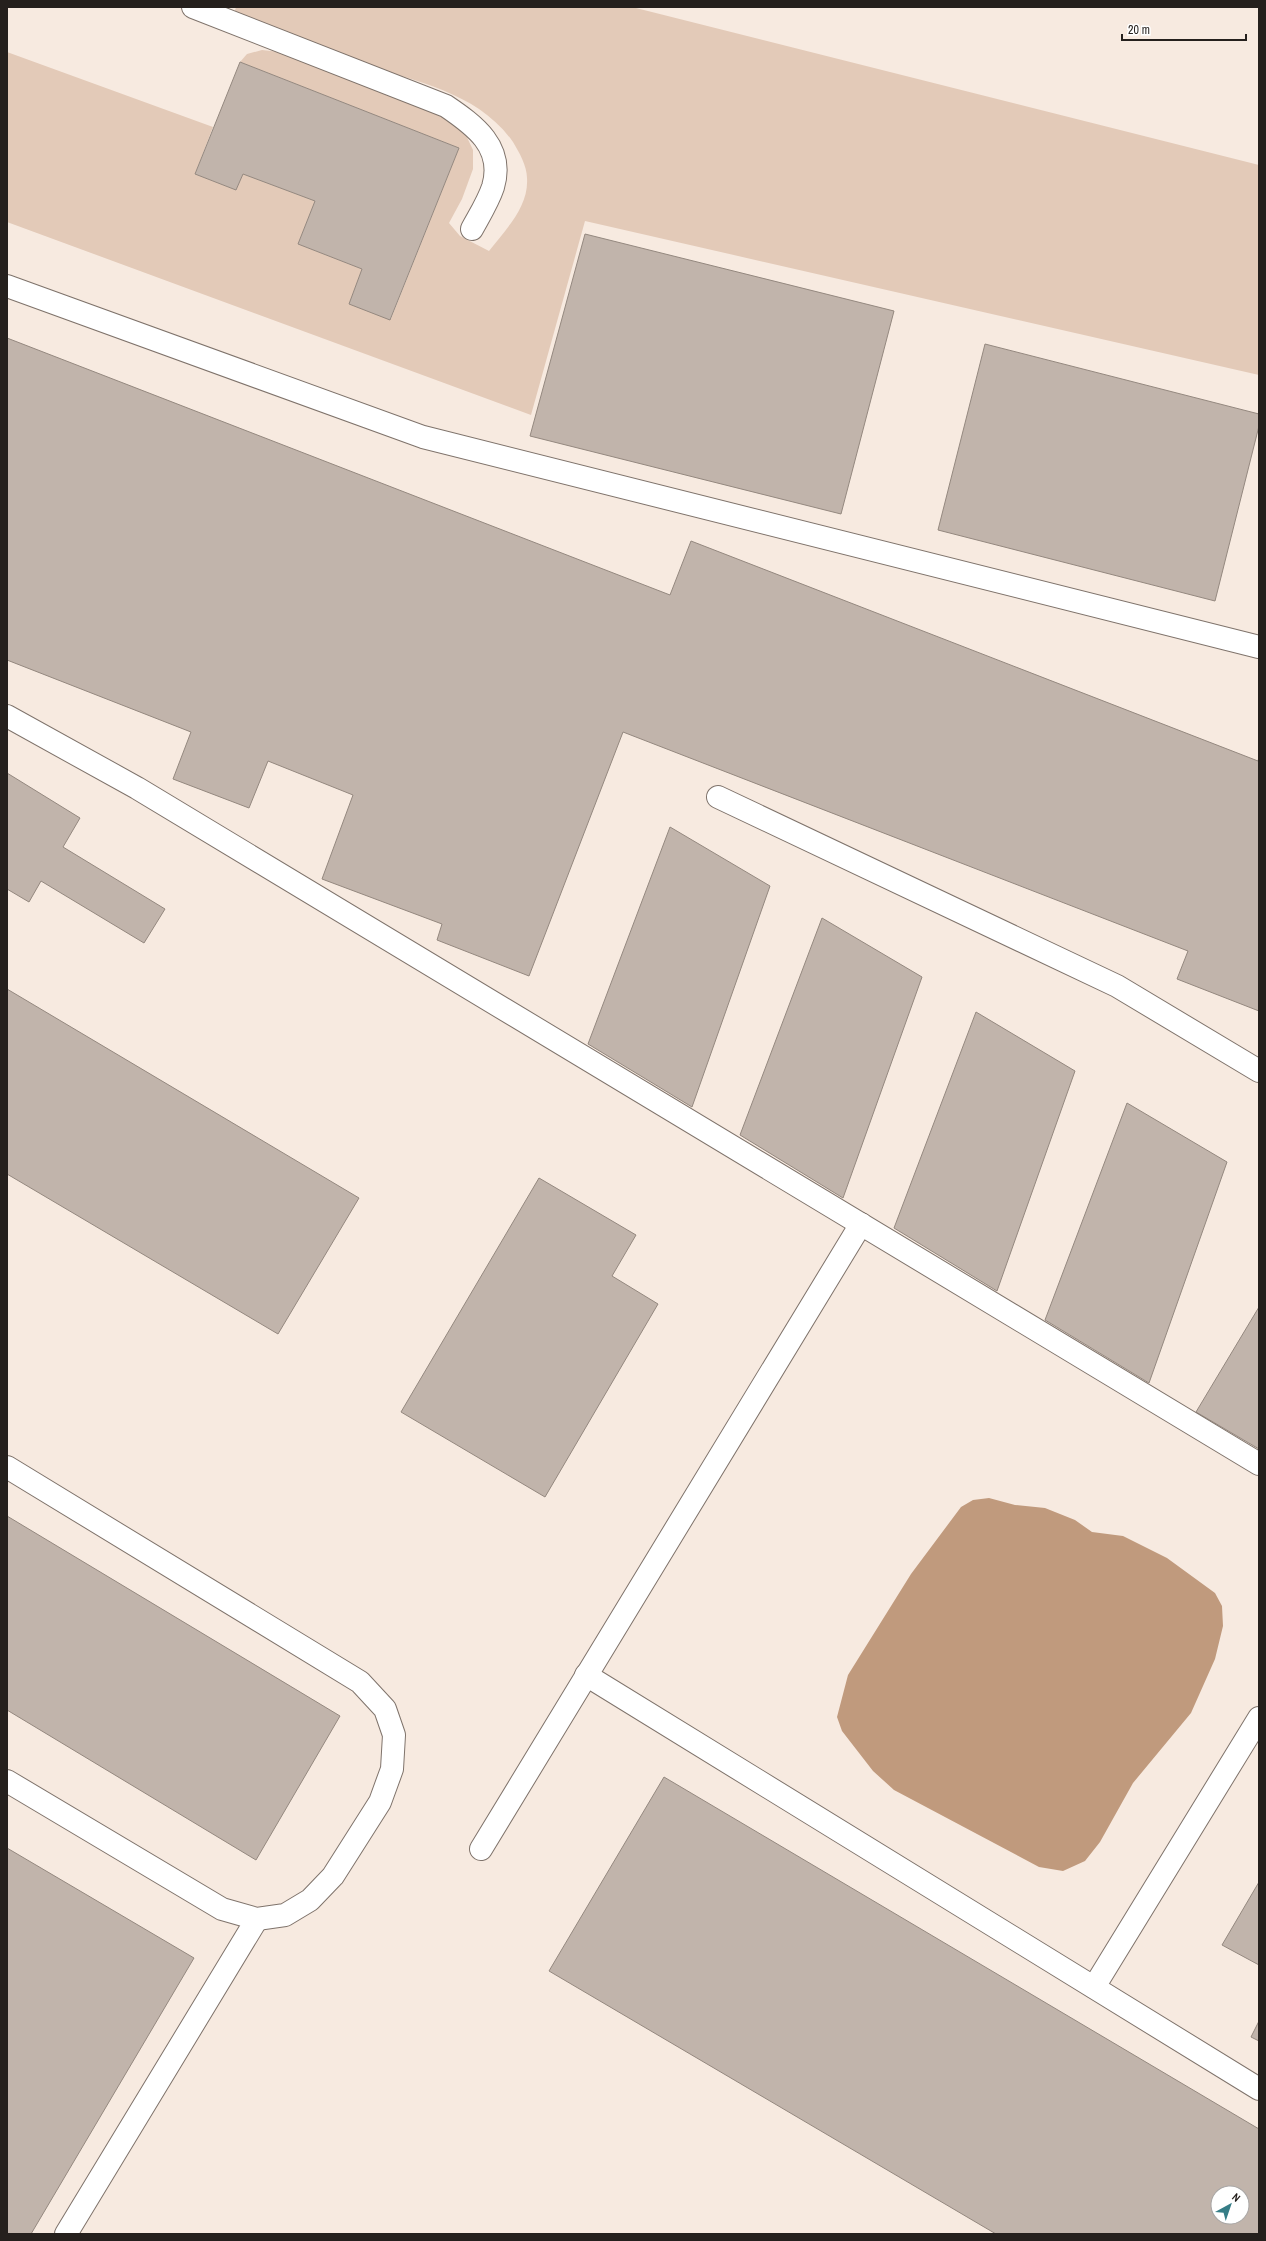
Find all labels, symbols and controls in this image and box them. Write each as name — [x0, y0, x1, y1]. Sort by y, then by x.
scale bar — [1122, 16, 1246, 42]
text: 20 m — [1128, 22, 1150, 38]
north arrow — [1210, 2185, 1250, 2225]
text: N — [1229, 2190, 1243, 2205]

